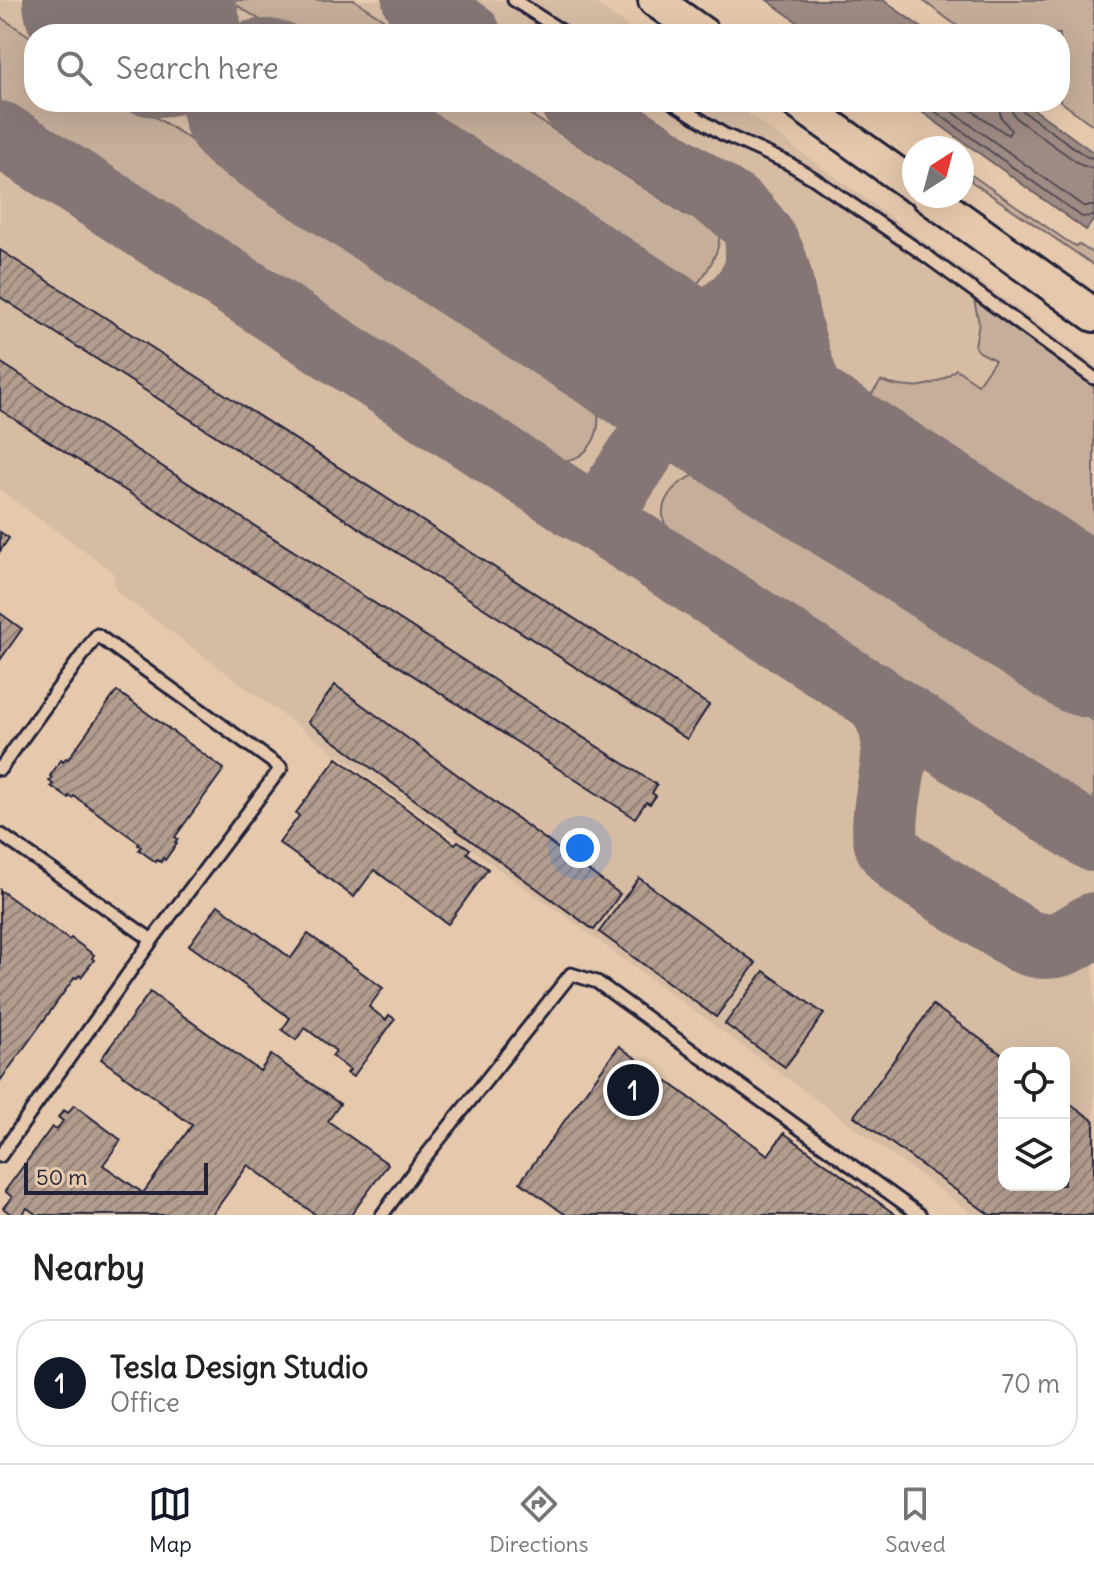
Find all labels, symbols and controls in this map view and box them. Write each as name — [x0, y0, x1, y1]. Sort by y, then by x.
search box — [24, 24, 1070, 112]
icon: search — [52, 46, 96, 90]
text: Search here — [116, 49, 279, 87]
north arrow — [902, 136, 974, 208]
your location — [560, 828, 600, 868]
map controls — [998, 1047, 1070, 1191]
button: locate — [998, 1047, 1070, 1119]
pin: 1 — [607, 1060, 659, 1120]
button: layers — [998, 1119, 1070, 1191]
scale bar — [24, 1159, 208, 1195]
text: 50 m — [36, 1163, 88, 1191]
text: Nearby — [32, 1246, 145, 1289]
text: Tesla Design Studio — [110, 1348, 368, 1386]
text: 1 — [55, 1367, 65, 1400]
text: 70 m — [1001, 1367, 1060, 1400]
text: Office — [110, 1386, 180, 1419]
tab: Map — [148, 1482, 192, 1558]
tab: Directions — [489, 1482, 589, 1558]
tab: Saved — [885, 1482, 946, 1558]

